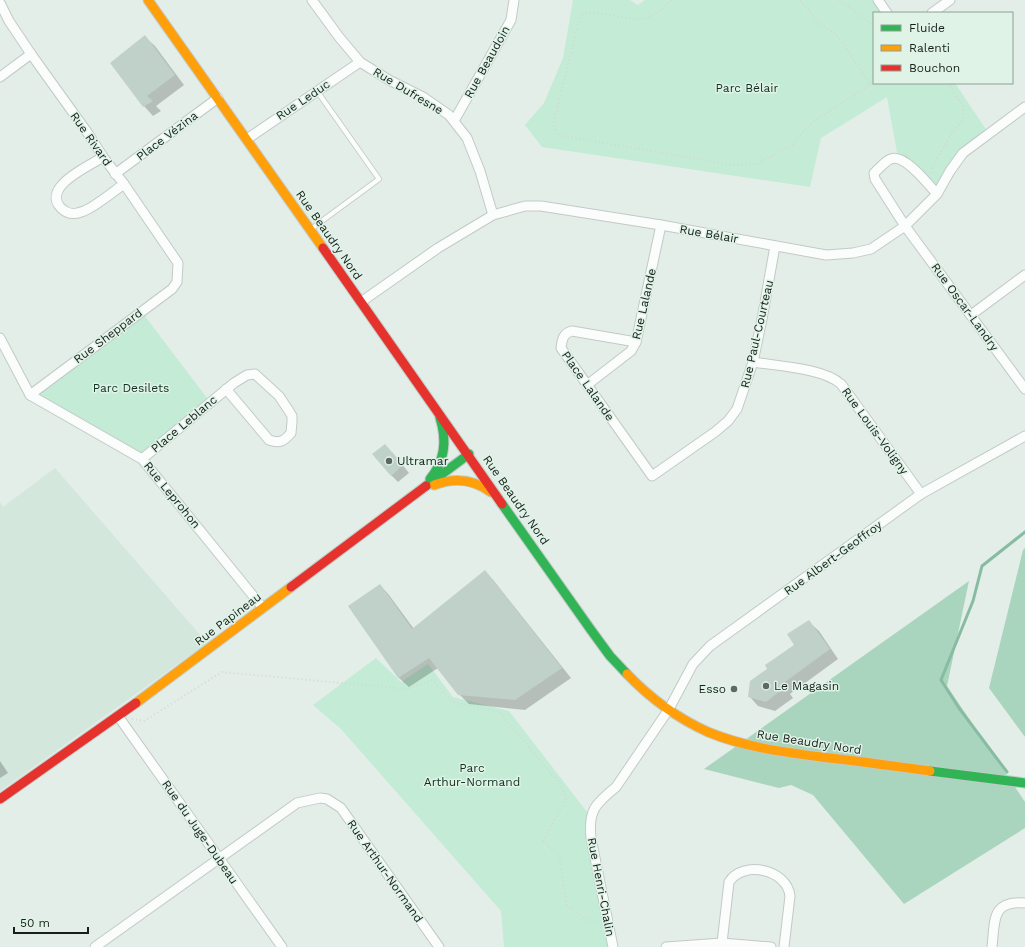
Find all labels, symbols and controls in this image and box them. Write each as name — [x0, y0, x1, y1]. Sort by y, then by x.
legend — [873, 12, 1013, 84]
text: Fluide — [909, 21, 945, 35]
street label: Rue Beaudoin — [461, 23, 513, 101]
text: Ralenti — [909, 41, 950, 55]
text: Bouchon — [909, 61, 960, 75]
street label: Rue Dufresne — [370, 65, 446, 117]
street label: Rue Leduc — [273, 77, 333, 123]
park label: Parc Bélair — [716, 81, 779, 95]
street label: Place Vézina — [134, 108, 201, 164]
street label: Rue Rivard — [67, 109, 115, 169]
street label: Rue Beaudry Nord — [293, 188, 365, 282]
street label: Rue Bélair — [678, 222, 740, 246]
street label: Rue Oscar-Landry — [928, 260, 1002, 354]
street label: Rue Lalande — [629, 267, 659, 341]
street label: Rue Paul-Courteau — [738, 279, 776, 389]
street label: Rue Sheppard — [71, 306, 145, 366]
street label: Place Lalande — [559, 348, 617, 424]
park label: Parc Desilets — [93, 381, 169, 395]
street label: Rue Louis-Voligny — [839, 385, 912, 478]
street label: Place Leblanc — [148, 392, 220, 456]
street label: Rue Beaudry Nord — [480, 453, 552, 547]
place label: Ultramar — [397, 454, 449, 468]
marker: Ultramar — [384, 456, 394, 466]
street label: Rue Leprohon — [141, 459, 203, 531]
street label: Rue Albert-Geoffroy — [781, 517, 885, 598]
street label: Rue Papineau — [192, 589, 264, 649]
place label: Le Magasin — [774, 679, 839, 693]
marker: Le Magasin — [761, 681, 771, 691]
place label: Esso — [698, 682, 726, 696]
marker: Esso — [729, 684, 739, 694]
street label: Rue Beaudry Nord — [756, 727, 862, 757]
park label: Parc Arthur-Normand — [424, 761, 520, 789]
street label: Rue du Juge-Dubeau — [159, 778, 241, 886]
street label: Rue Arthur-Normand — [344, 817, 426, 925]
street label: Rue Henri-Chalin — [585, 836, 617, 938]
scale bar — [14, 909, 88, 935]
text: 50 m — [20, 916, 50, 930]

